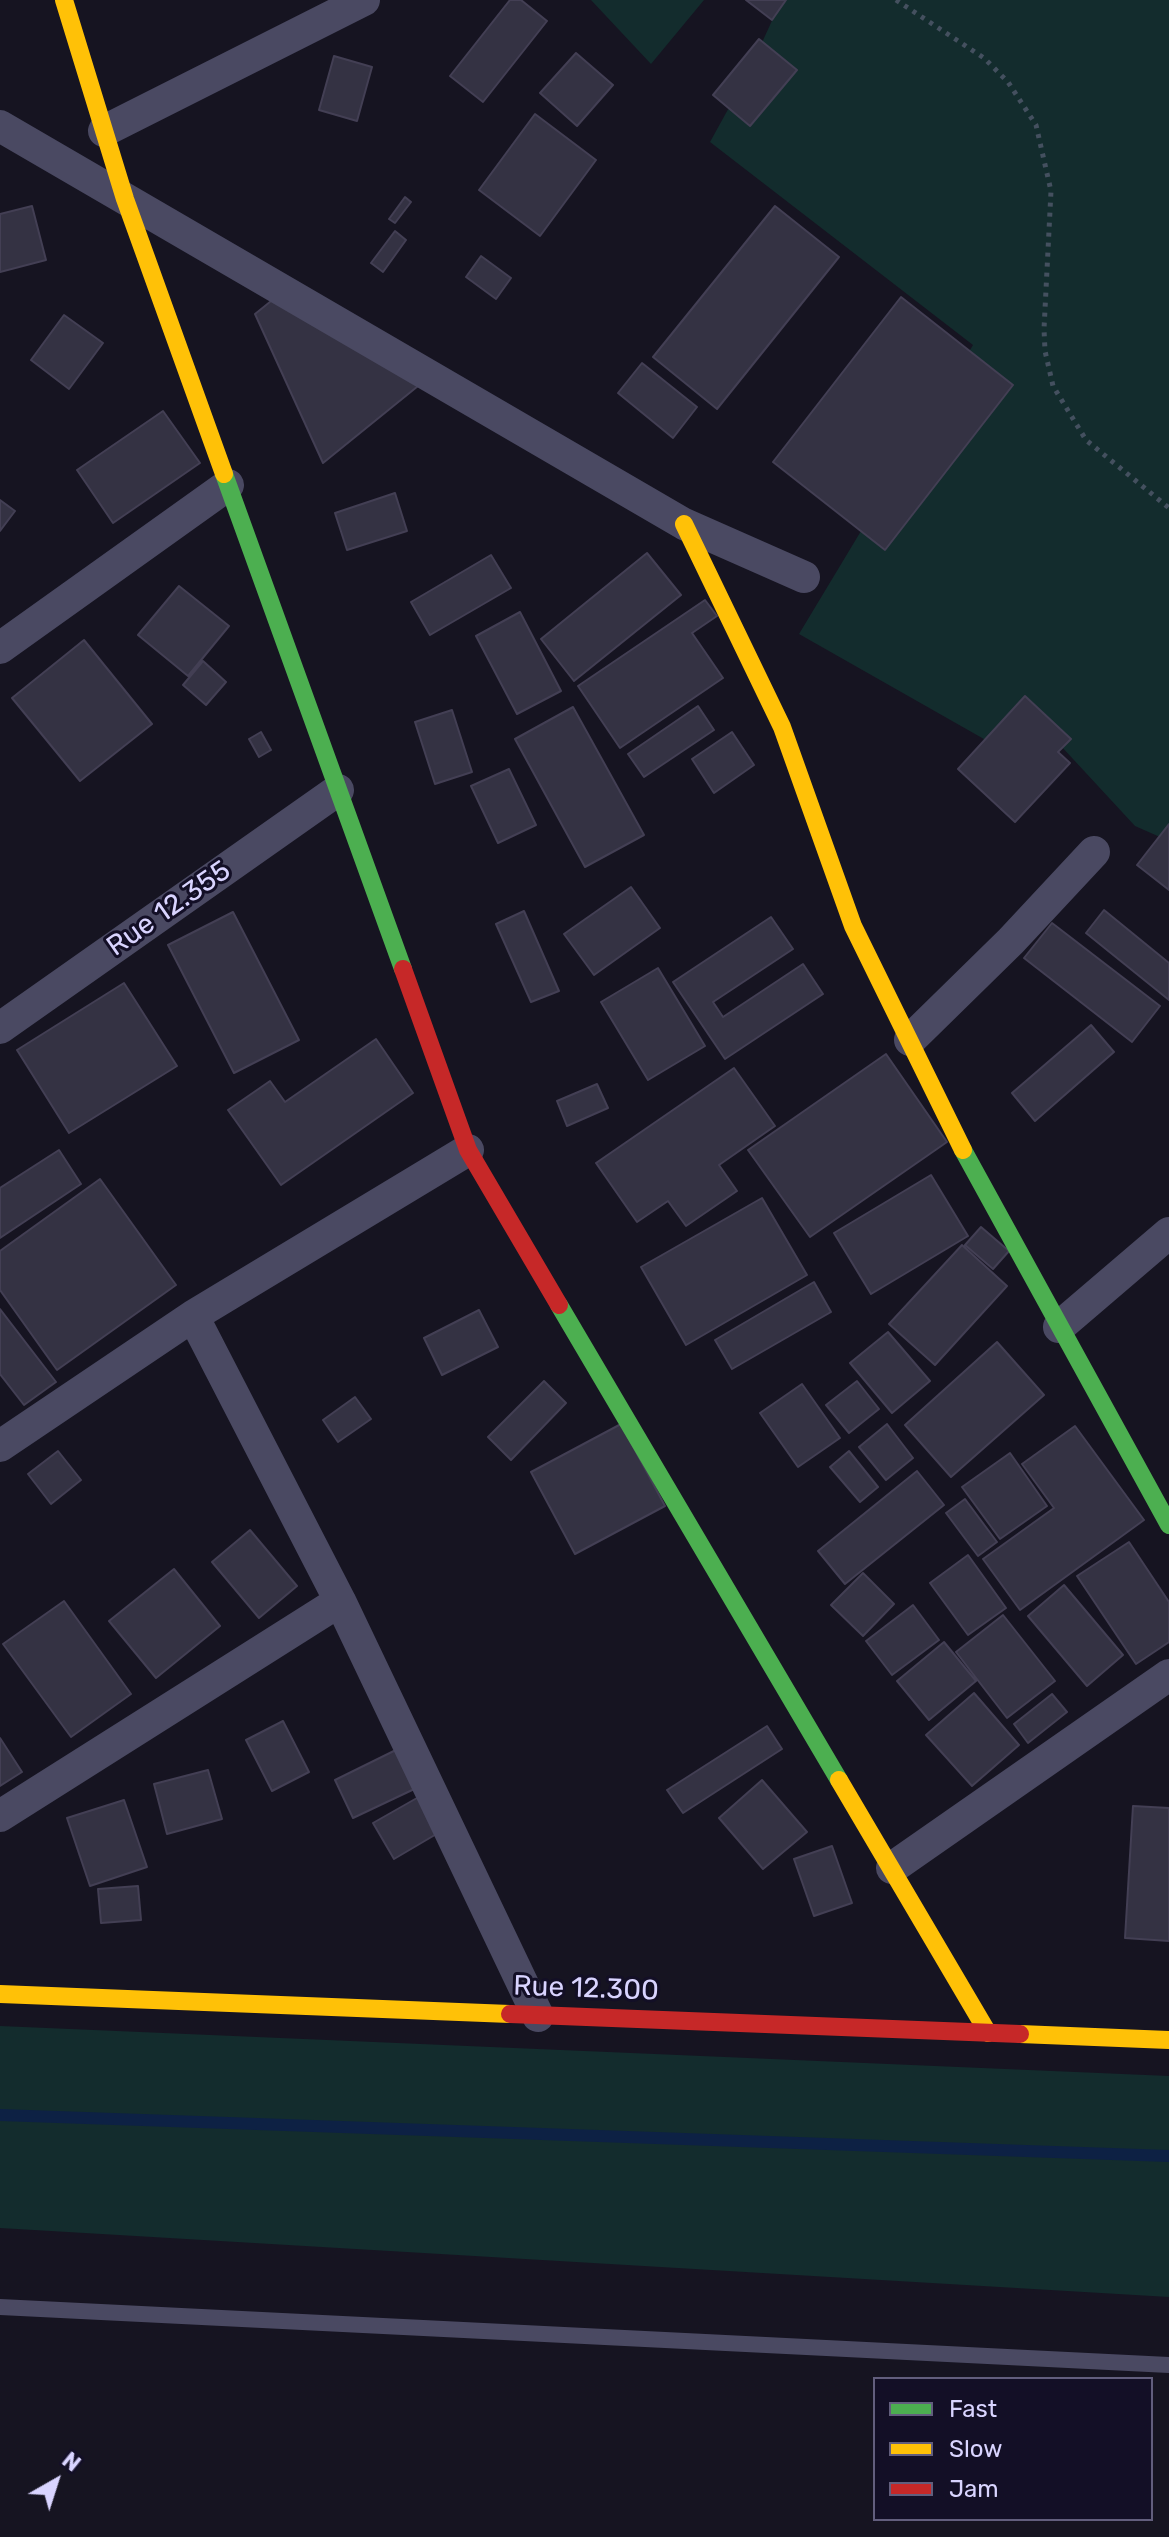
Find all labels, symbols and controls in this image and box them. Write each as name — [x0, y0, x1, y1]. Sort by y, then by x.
street label: Rue 12.355 — [101, 854, 237, 964]
street label: Rue 12.300 — [513, 1970, 659, 2008]
legend — [873, 2377, 1153, 2521]
text: Fast — [949, 2395, 997, 2423]
text: Slow — [949, 2435, 1002, 2463]
north arrow — [16, 2441, 96, 2521]
text: N — [57, 2446, 86, 2477]
text: Jam — [949, 2475, 999, 2503]

